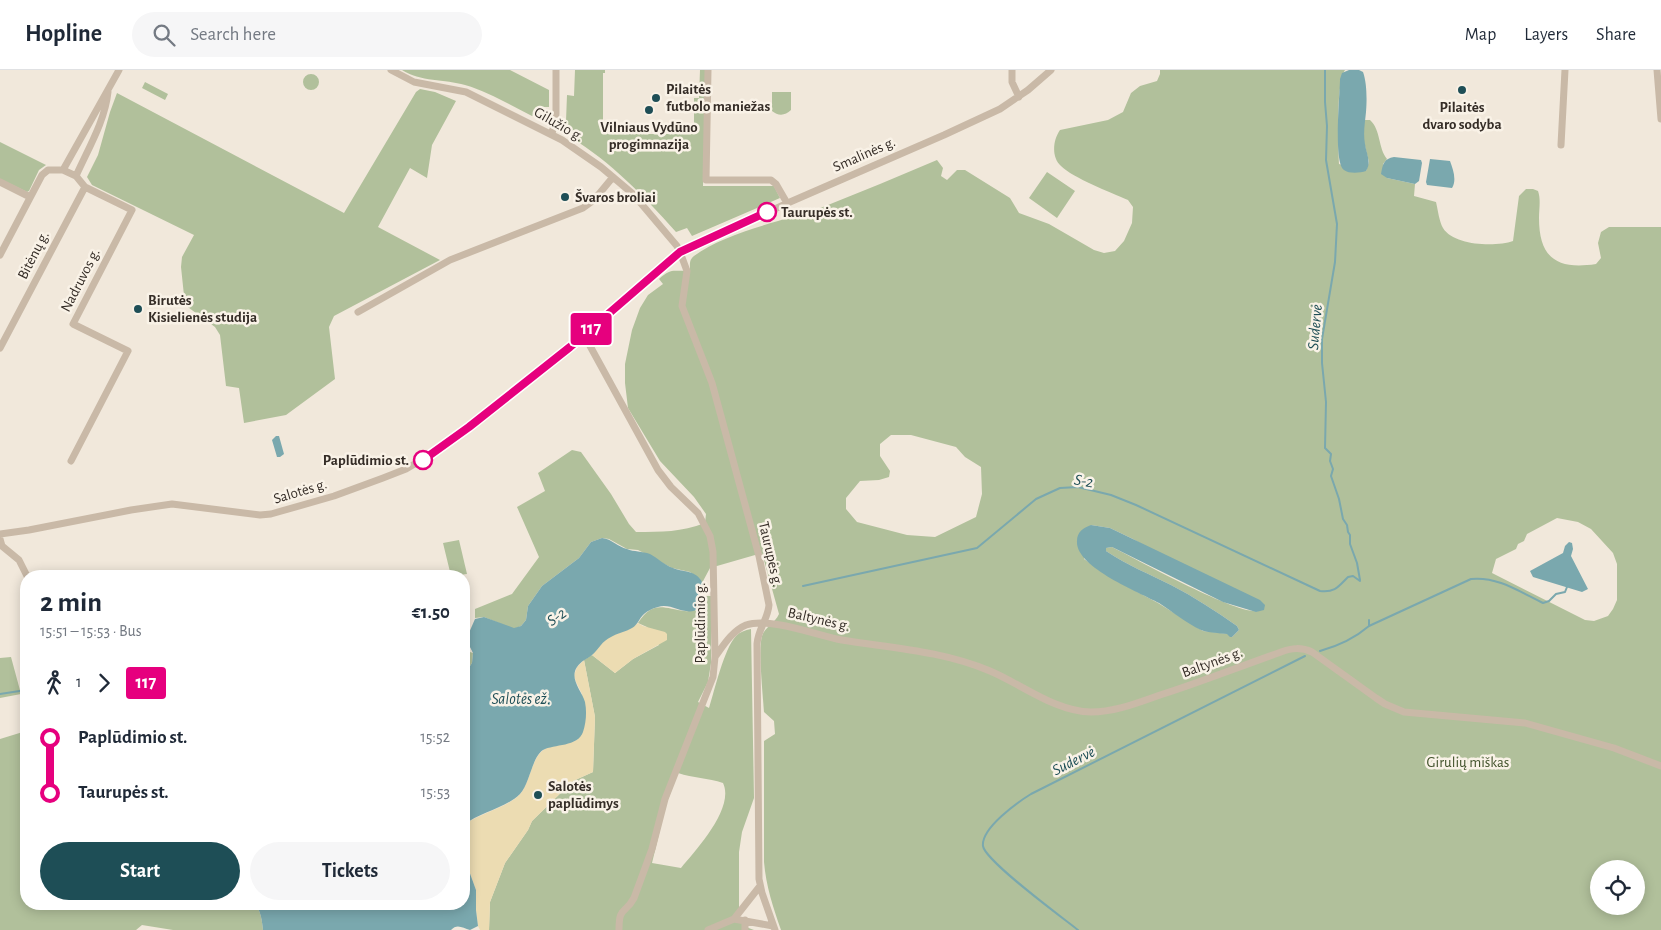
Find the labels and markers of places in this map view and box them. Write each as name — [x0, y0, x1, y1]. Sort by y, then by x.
place label: Pilaitės futbolo maniežas — [666, 82, 770, 114]
marker: Pilaitės dvaro sodyba — [1456, 84, 1468, 96]
marker: Pilaitės futbolo maniežas — [650, 92, 662, 104]
place label: Pilaitės dvaro sodyba — [1422, 100, 1502, 132]
marker: Vilniaus Vydūno progimnazija — [643, 104, 655, 116]
place label: Vilniaus Vydūno progimnazija — [600, 120, 698, 152]
place label: Švaros broliai — [575, 189, 656, 205]
marker: Švaros broliai — [559, 191, 571, 203]
marker: Taurupės st. — [757, 202, 777, 222]
place label: Taurupės st. — [781, 205, 853, 220]
place label: Birutės Kisielienės studija — [148, 293, 257, 325]
marker: Birutės Kisielienės studija — [132, 303, 144, 315]
marker: Paplūdimio st. — [413, 450, 433, 470]
place label: Paplūdimio st. — [323, 453, 409, 468]
place label: Salotės paplūdimys — [548, 779, 619, 811]
marker: Salotės paplūdimys — [532, 789, 544, 801]

